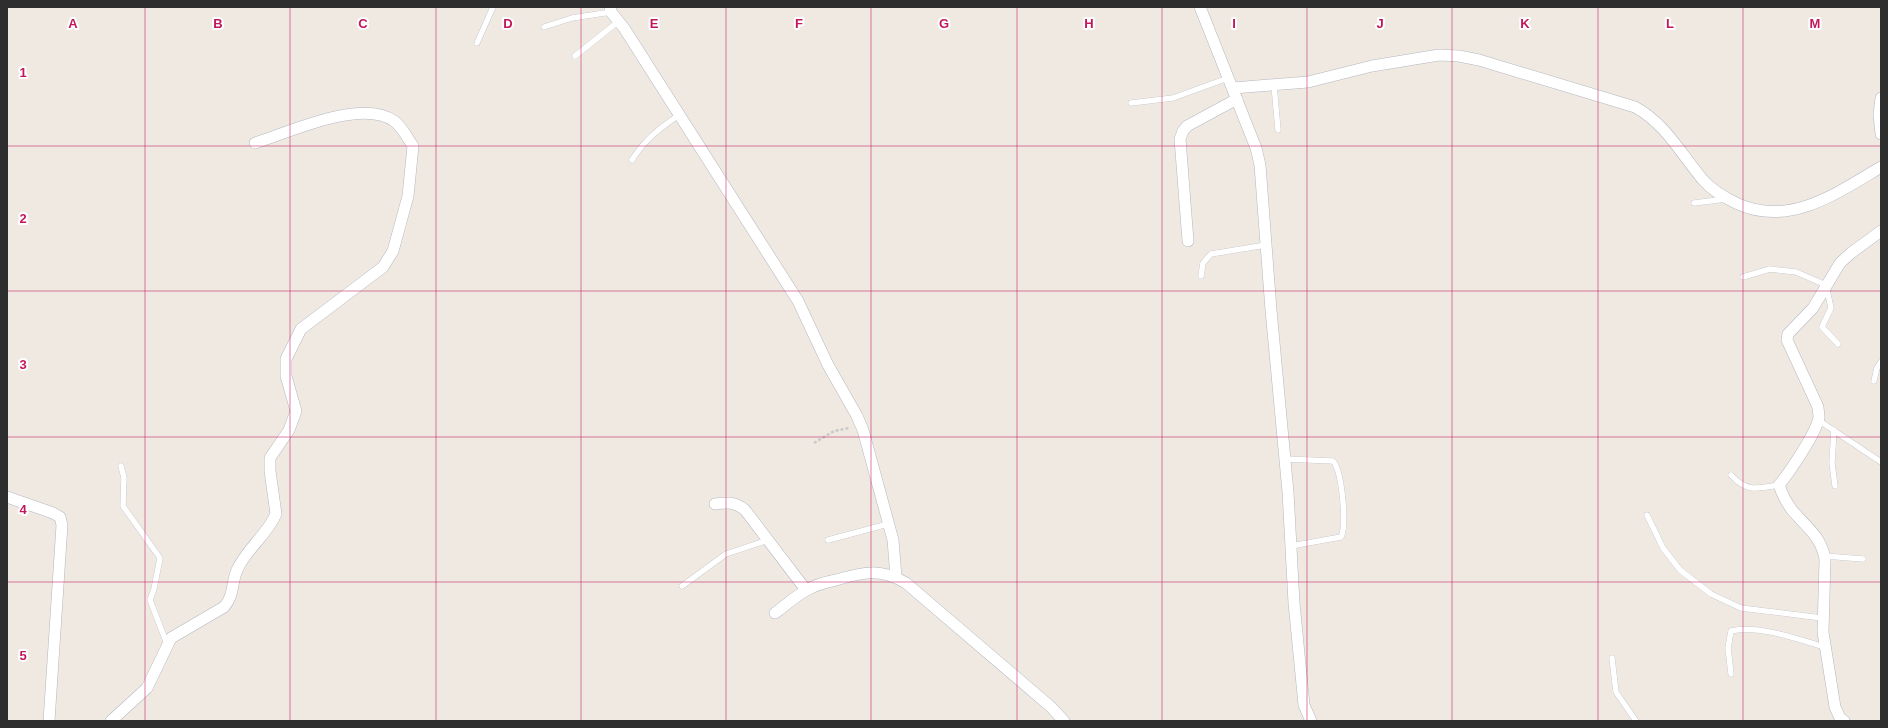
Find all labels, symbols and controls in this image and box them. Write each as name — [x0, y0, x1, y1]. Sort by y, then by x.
text: A — [68, 16, 78, 31]
text: B — [213, 16, 223, 31]
text: C — [358, 16, 368, 31]
text: D — [503, 16, 513, 31]
text: E — [650, 16, 659, 31]
text: F — [795, 16, 803, 31]
text: G — [939, 16, 949, 31]
text: H — [1084, 16, 1094, 31]
text: I — [1232, 16, 1236, 31]
text: J — [1376, 16, 1384, 31]
text: K — [1520, 16, 1530, 31]
text: L — [1666, 16, 1674, 31]
text: M — [1810, 16, 1820, 31]
text: 1 — [19, 65, 27, 80]
text: 2 — [19, 211, 27, 226]
text: 3 — [19, 357, 27, 372]
text: 4 — [19, 502, 27, 517]
text: 5 — [19, 648, 27, 663]

